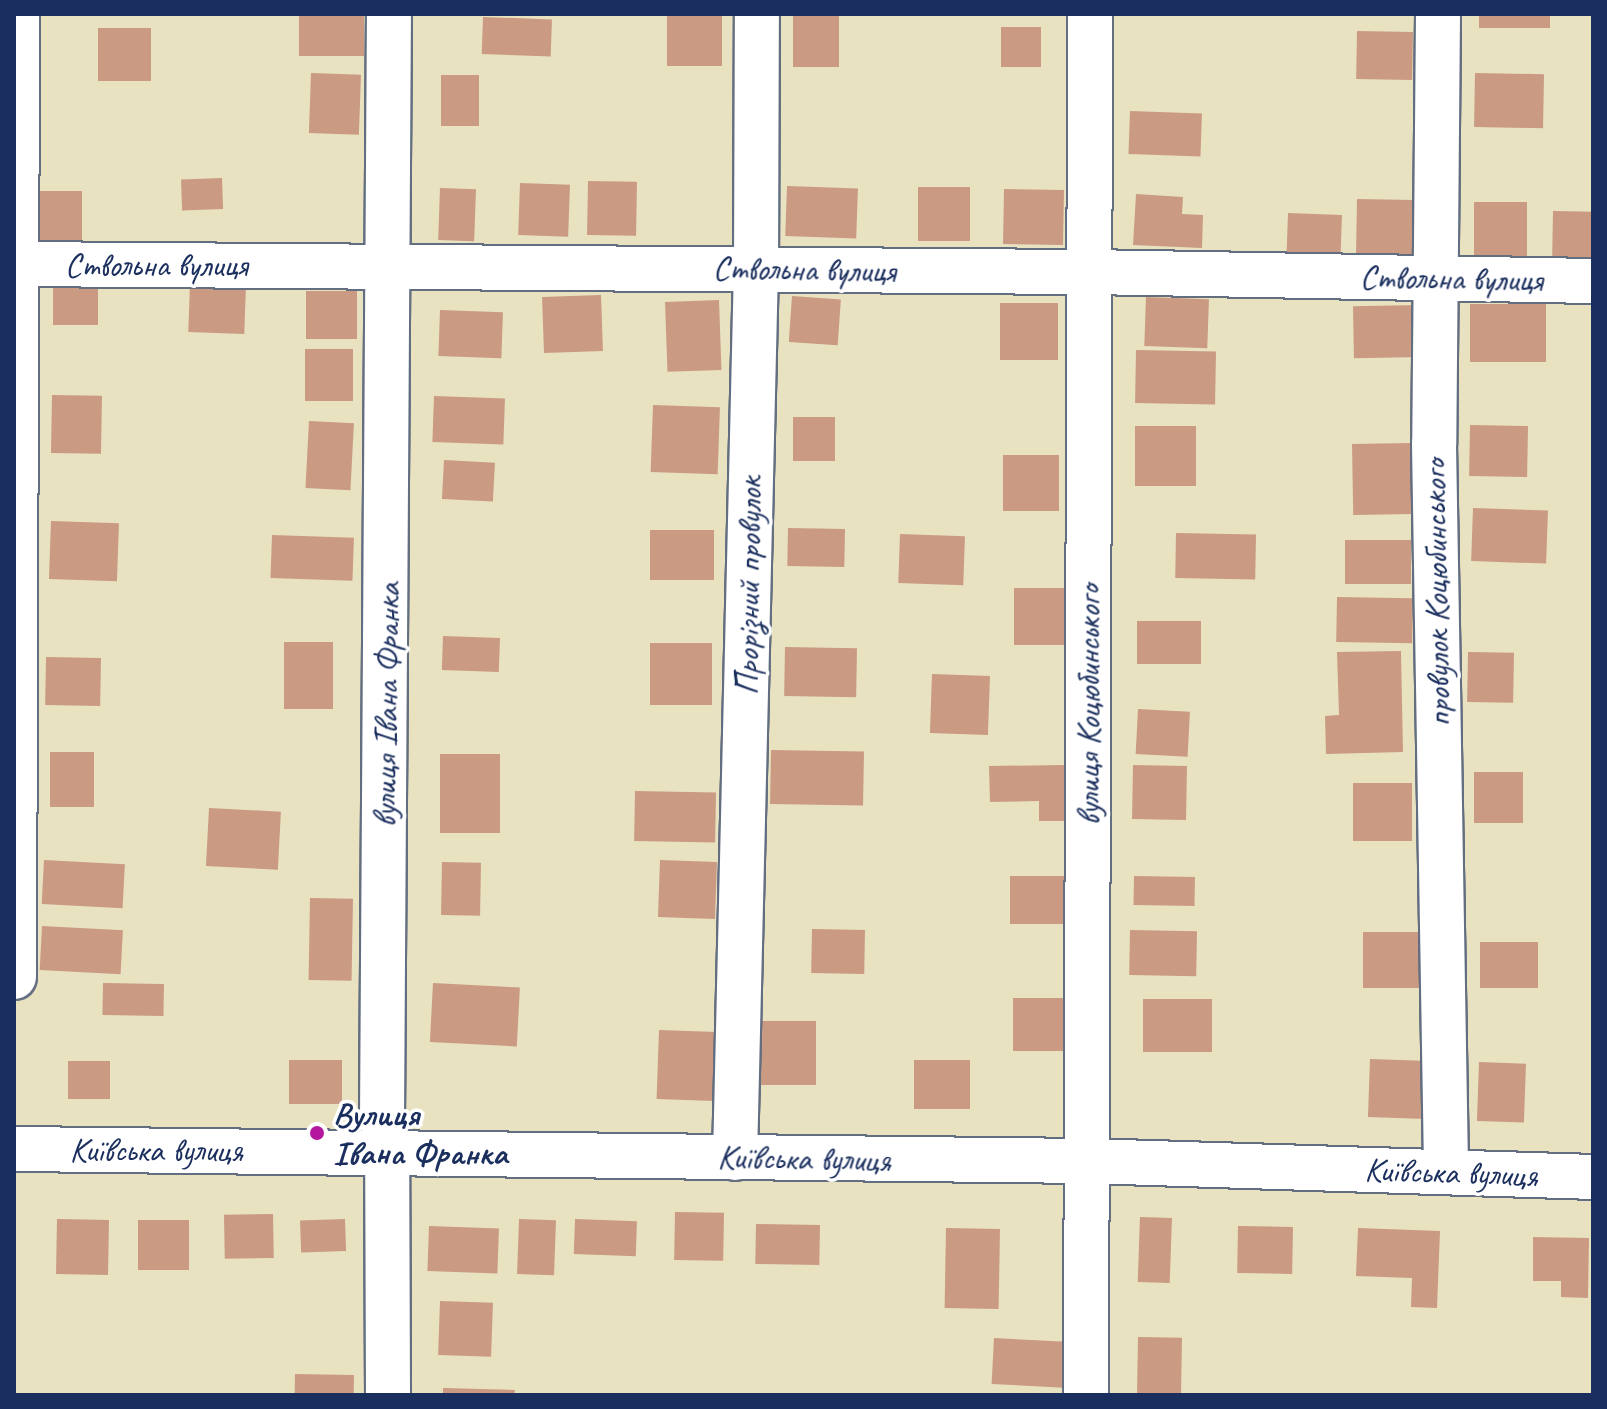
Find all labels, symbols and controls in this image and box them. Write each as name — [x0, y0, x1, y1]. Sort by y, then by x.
street label: Ствольна вулиця — [64, 245, 248, 285]
street label: Ствольна вулиця — [711, 247, 897, 291]
street label: Ствольна вулиця — [1358, 256, 1544, 300]
street label: провулок Коцюбинського — [1413, 460, 1459, 726]
street label: Прорізний провулок — [726, 476, 770, 696]
street label: вулиця Івана Франка — [363, 583, 409, 827]
street label: вулиця Коцюбинського — [1068, 584, 1108, 826]
place label: Вулиця Івана Франка — [333, 1093, 507, 1172]
marker: Вулиця Івана Франка — [308, 1124, 326, 1142]
street label: Київська вулиця — [69, 1130, 243, 1170]
street label: Київська вулиця — [717, 1136, 891, 1180]
street label: Київська вулиця — [1363, 1149, 1539, 1195]

